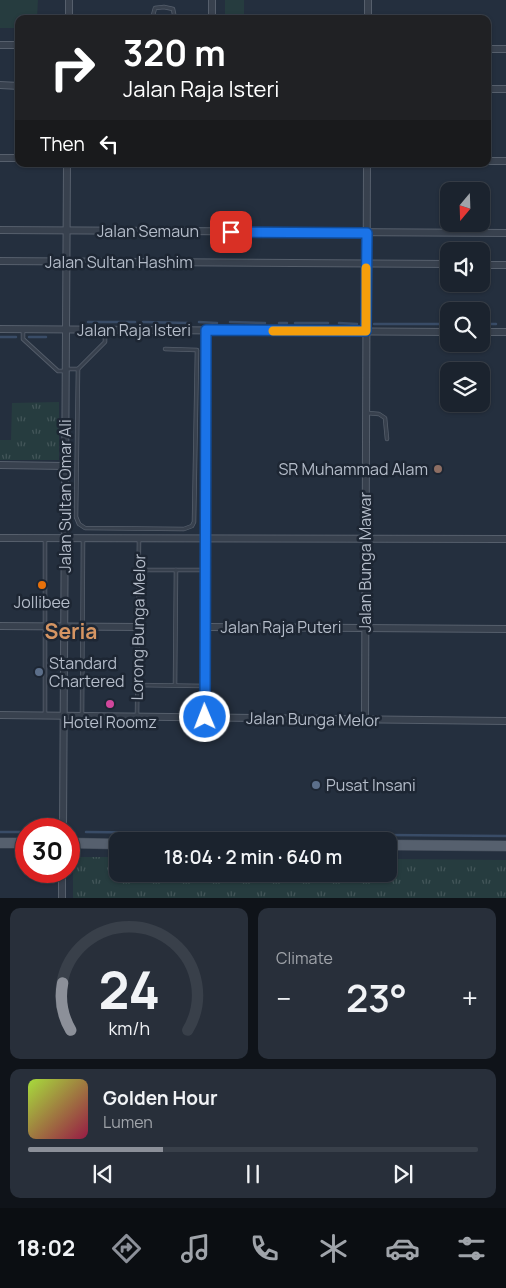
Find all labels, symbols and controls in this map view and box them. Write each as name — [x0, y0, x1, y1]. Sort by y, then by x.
text: 320 m — [123, 29, 226, 77]
icon: right — [40, 35, 105, 100]
text: Jalan Raja Isteri — [123, 74, 279, 104]
icon: left — [95, 130, 123, 158]
text: Then — [40, 131, 85, 157]
north arrow — [440, 182, 490, 232]
map controls — [440, 182, 490, 412]
pin — [210, 211, 252, 253]
icon: arrive — [217, 218, 245, 246]
street label: Jalan Semaun — [97, 220, 199, 242]
button: sound — [440, 242, 490, 292]
street label: Jalan Sultan Hashim — [45, 251, 193, 273]
button: search — [440, 302, 490, 352]
street label: Jalan Raja Isteri — [77, 319, 191, 341]
button: layers — [440, 362, 490, 412]
street label: Jalan Sultan Omar Ali — [54, 419, 76, 573]
place label: SR Muhammad Alam — [278, 458, 428, 480]
marker: SR Muhammad Alam — [432, 463, 444, 475]
street label: Jalan Bunga Mawar — [354, 492, 376, 632]
street label: Lorong Bunga Melor — [126, 553, 150, 701]
marker: Jollibee — [36, 579, 48, 591]
place label: Jollibee — [14, 591, 70, 613]
street label: Jalan Raja Puteri — [221, 616, 341, 638]
district label: Seria — [45, 617, 97, 645]
place label: Standard Chartered — [49, 652, 125, 692]
marker: Standard Chartered — [33, 666, 45, 678]
position arrow — [178, 690, 230, 742]
marker: Hotel Roomz — [104, 698, 116, 710]
street label: Jalan Bunga Melor — [246, 707, 380, 731]
place label: Hotel Roomz — [63, 711, 157, 733]
place label: Pusat Insani — [326, 774, 416, 796]
marker: Pusat Insani — [310, 779, 322, 791]
speed limit sign: 30 — [15, 818, 80, 883]
text: 18:04 · 2 min · 640 m — [164, 844, 342, 870]
text: Climate — [276, 947, 333, 969]
text: 24 — [98, 954, 160, 1025]
text: 23° — [346, 971, 407, 1023]
text: − — [276, 979, 291, 1017]
text: + — [462, 979, 478, 1017]
text: km/h — [108, 1016, 150, 1040]
text: Golden Hour — [103, 1085, 217, 1111]
text: Lumen — [103, 1111, 153, 1133]
icon: previous — [89, 1160, 117, 1188]
icon: pause — [239, 1160, 267, 1188]
icon: next — [389, 1160, 417, 1188]
icon: directions — [109, 1231, 144, 1266]
icon: music — [178, 1231, 213, 1266]
icon: phone — [247, 1231, 282, 1266]
icon: climate — [316, 1231, 351, 1266]
icon: car — [385, 1231, 420, 1266]
icon: filters — [454, 1231, 489, 1266]
text: 18:02 — [17, 1233, 75, 1263]

